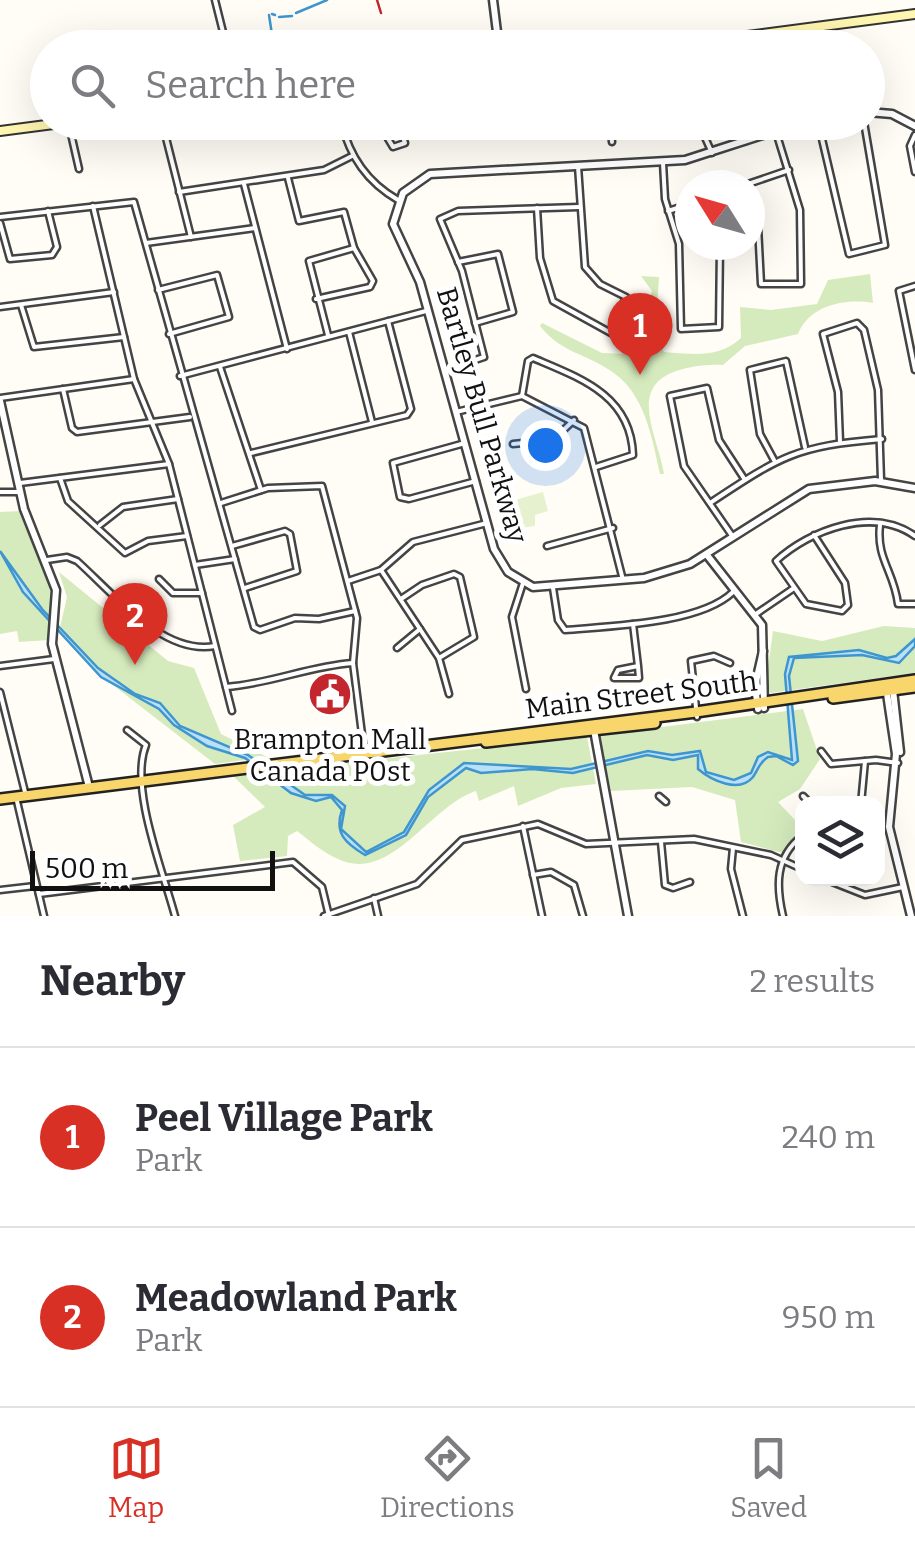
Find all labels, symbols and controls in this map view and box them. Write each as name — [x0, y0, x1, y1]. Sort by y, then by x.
search box — [30, 30, 885, 140]
icon: search — [65, 58, 120, 113]
text: Search here — [145, 62, 356, 108]
north arrow — [675, 170, 765, 260]
street label: Bartley Bull Parkway — [430, 283, 534, 547]
pin: 1 — [608, 292, 672, 375]
your location — [520, 420, 571, 471]
pin: 2 — [102, 582, 168, 665]
street label: Main Street South — [523, 664, 759, 726]
public building icon: Brampton Mall Canada P0st — [307, 671, 353, 717]
place label: Brampton Mall Canada P0st — [234, 723, 426, 788]
map controls — [795, 796, 885, 886]
button: layers — [795, 796, 885, 886]
scale bar — [30, 846, 275, 890]
text: 500 m — [45, 852, 128, 885]
text: Nearby — [40, 956, 185, 1006]
text: 2 results — [749, 962, 875, 1000]
text: Peel Village Park — [135, 1095, 433, 1141]
text: 1 — [66, 1118, 79, 1156]
text: 240 m — [781, 1118, 875, 1156]
text: Park — [135, 1141, 202, 1179]
text: Meadowland Park — [135, 1275, 457, 1321]
text: 2 — [63, 1298, 82, 1336]
text: 950 m — [782, 1298, 875, 1336]
text: Park — [135, 1321, 202, 1359]
tab: Map — [108, 1431, 164, 1524]
tab: Directions — [380, 1431, 515, 1524]
tab: Saved — [730, 1431, 807, 1524]

